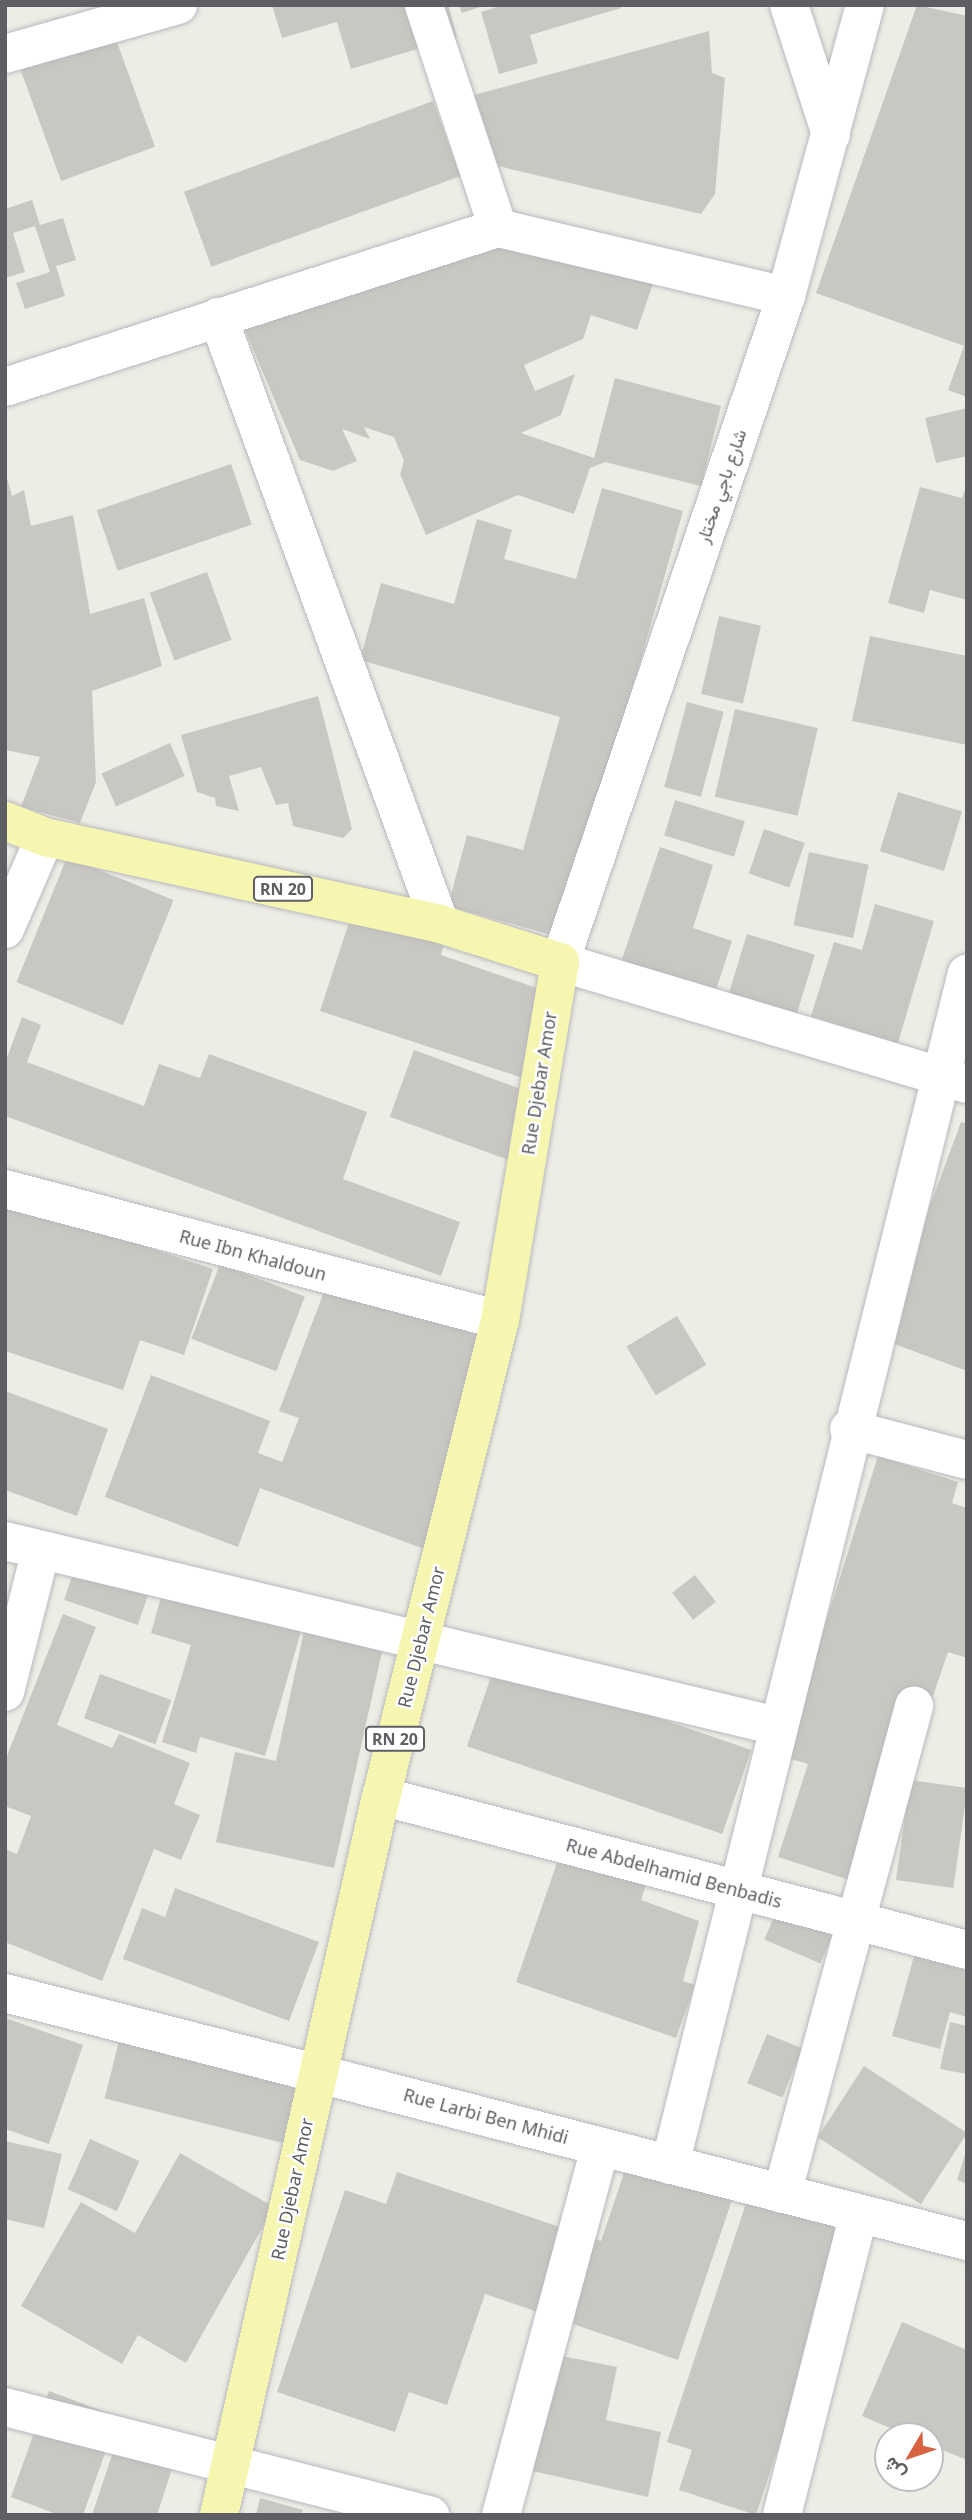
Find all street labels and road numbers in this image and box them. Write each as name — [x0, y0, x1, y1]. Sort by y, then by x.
street label: شارع باجي مختار — [691, 426, 751, 546]
road number: RN 20 — [252, 876, 314, 902]
street label: Rue Djebar Amor — [517, 1010, 561, 1156]
street label: Rue Ibn Khaldoun — [177, 1225, 329, 1285]
street label: Rue Djebar Amor — [393, 1564, 449, 1710]
road number: RN 20 — [364, 1726, 426, 1751]
street label: Rue Abdelhamid Benbadis — [564, 1834, 784, 1912]
street label: Rue Larbi Ben Mhidi — [401, 2084, 571, 2148]
street label: Rue Djebar Amor — [266, 2116, 318, 2262]

